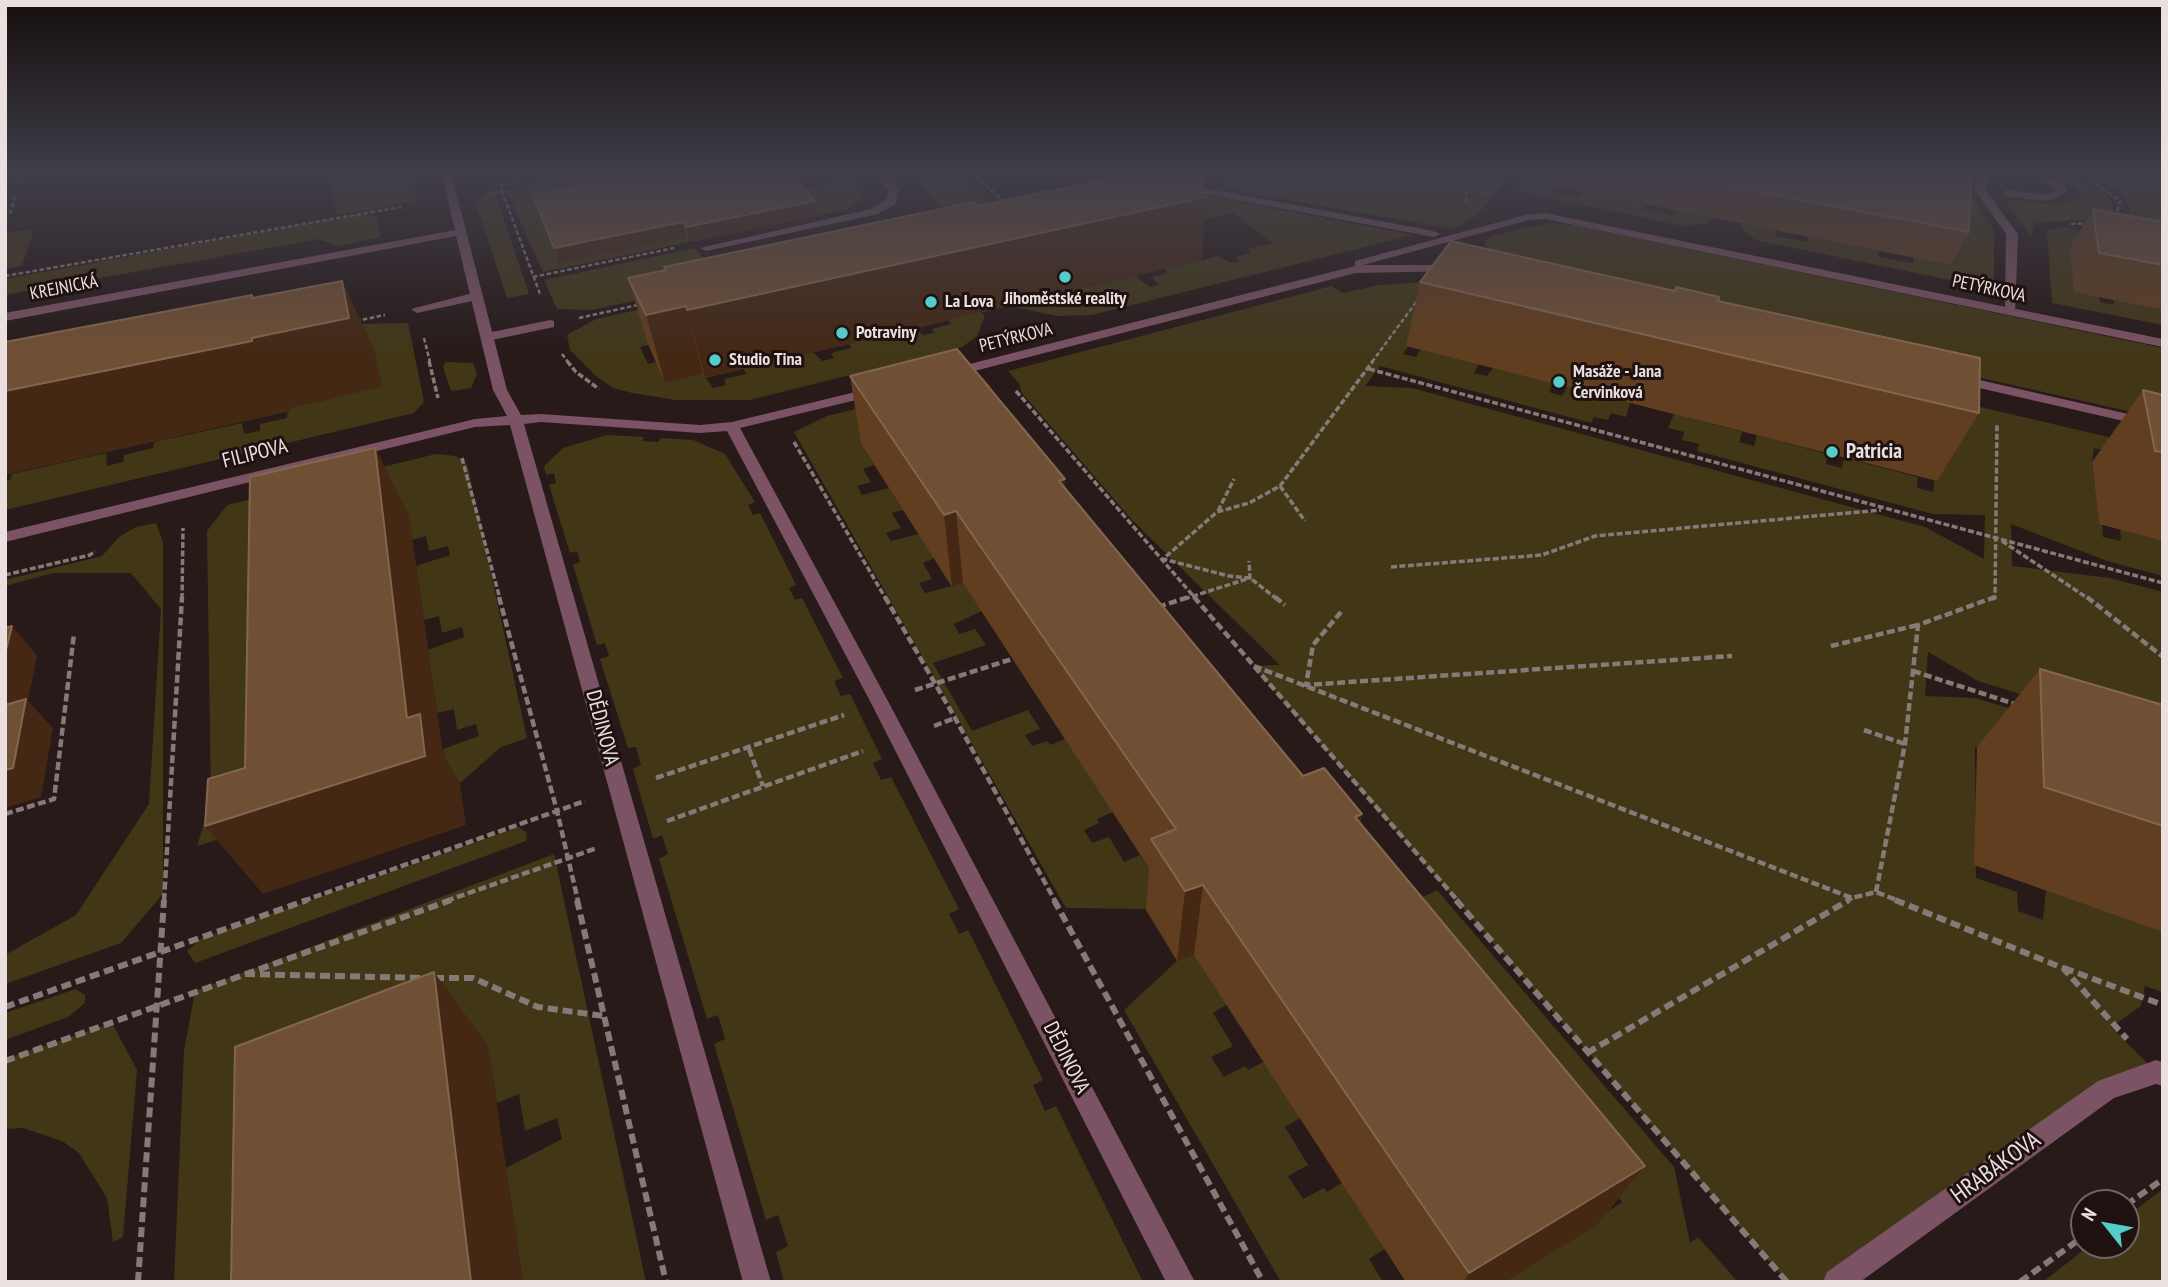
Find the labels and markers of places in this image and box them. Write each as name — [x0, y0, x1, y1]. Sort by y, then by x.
marker: Jihoměstské reality — [1057, 269, 1073, 285]
place label: Jihoměstské reality — [1004, 288, 1126, 310]
place label: La Lova — [945, 291, 993, 313]
marker: La Lova — [923, 294, 939, 310]
place label: Potraviny — [856, 322, 917, 344]
marker: Potraviny — [834, 325, 850, 341]
place label: Studio Tina — [729, 349, 802, 371]
marker: Studio Tina — [707, 352, 723, 368]
place label: Masáže - Jana Červinková — [1573, 361, 1661, 404]
marker: Masáže - Jana Červinková — [1551, 374, 1567, 390]
place label: Patricia — [1846, 439, 1902, 465]
marker: Patricia — [1824, 444, 1840, 460]

